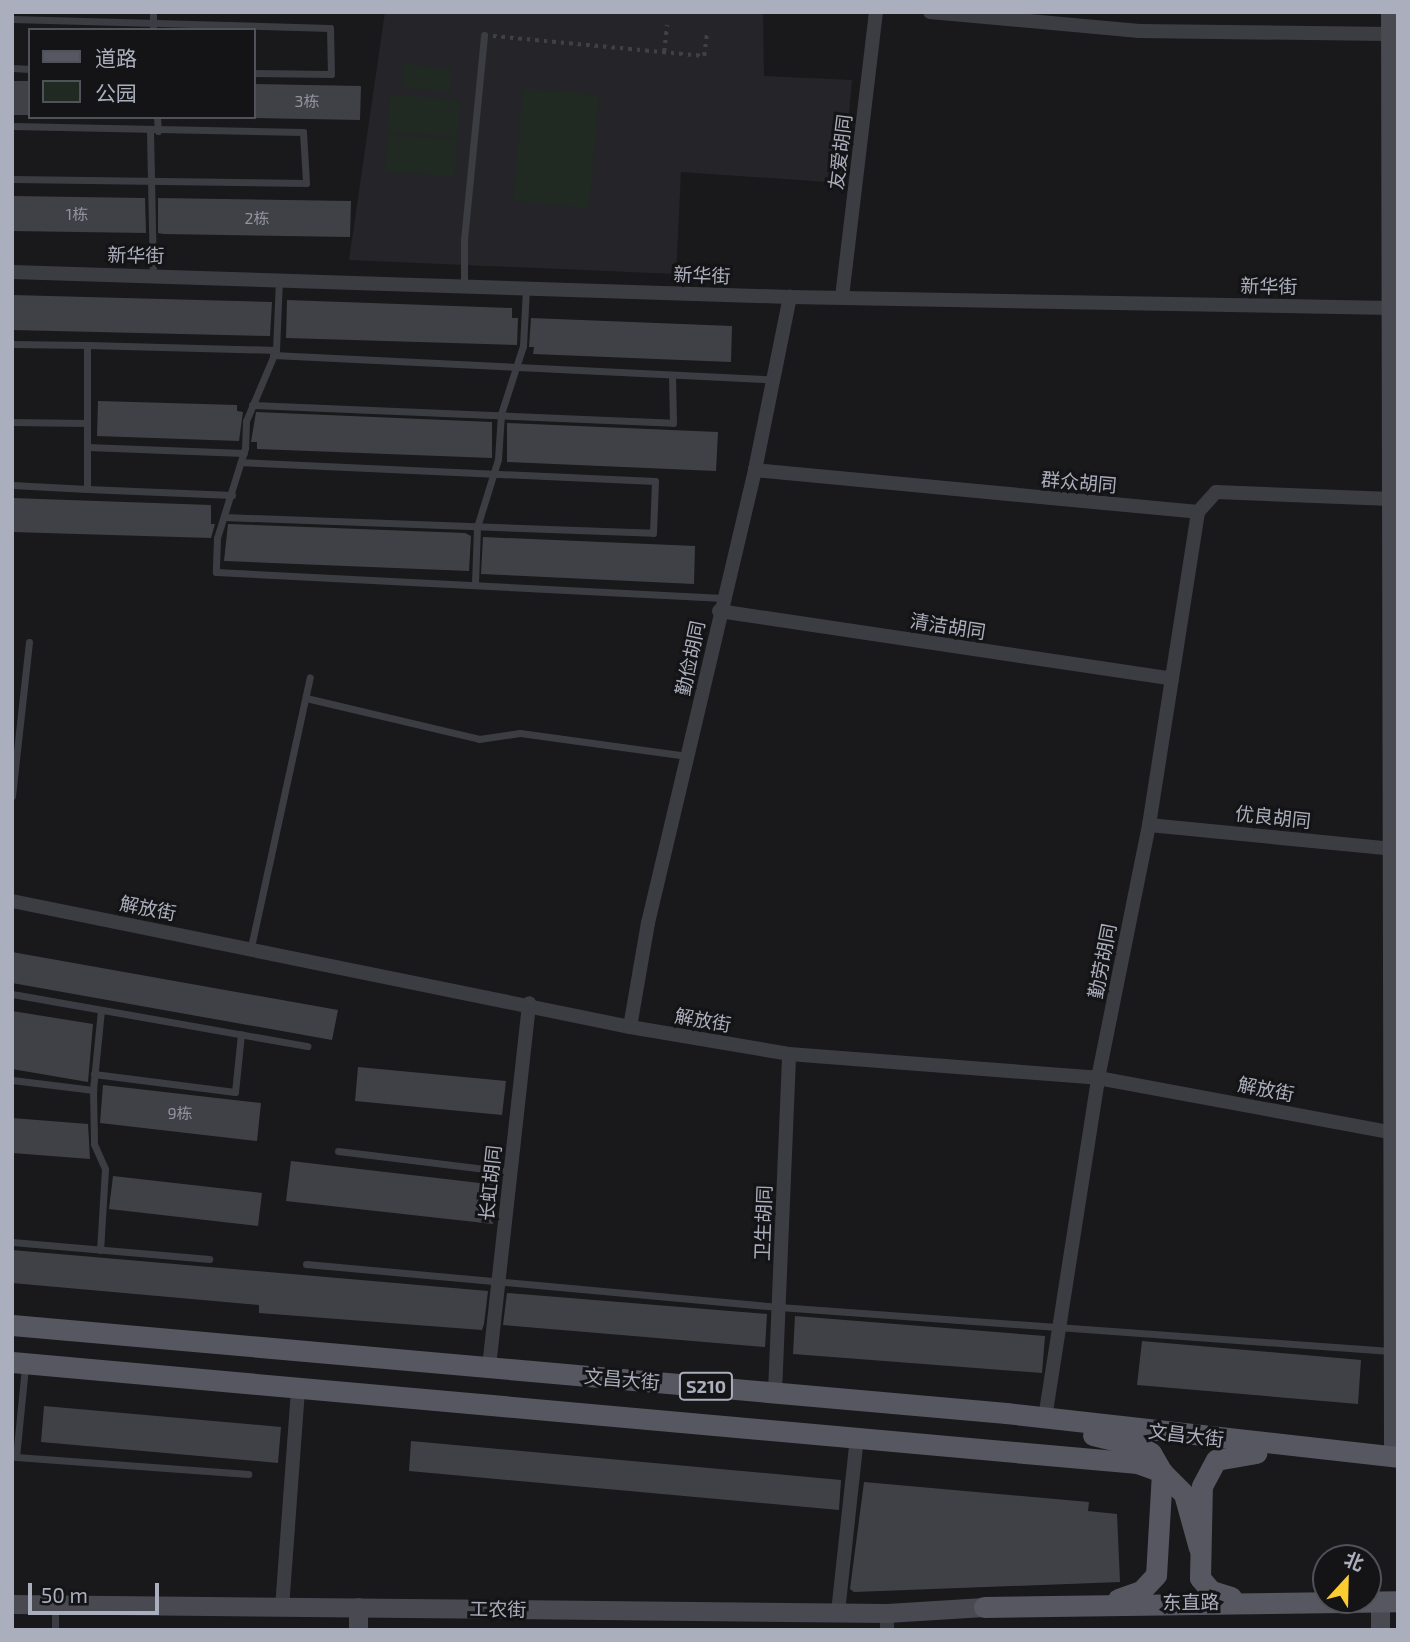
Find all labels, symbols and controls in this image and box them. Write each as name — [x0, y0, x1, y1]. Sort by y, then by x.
legend — [28, 28, 256, 119]
text: 道路 — [95, 45, 137, 70]
text: 公园 — [95, 80, 137, 105]
house number: 3栋 — [295, 91, 319, 111]
street label: 友爱胡同 — [824, 113, 856, 191]
house number: 1栋 — [66, 204, 88, 224]
house number: 2栋 — [245, 208, 269, 228]
street label: 新华街 — [107, 243, 165, 267]
street label: 新华街 — [673, 263, 731, 287]
street label: 新华街 — [1240, 274, 1298, 298]
street label: 群众胡同 — [1040, 467, 1118, 497]
street label: 清洁胡同 — [909, 609, 987, 643]
street label: 勤俭胡同 — [671, 618, 709, 698]
street label: 优良胡同 — [1234, 802, 1312, 832]
street label: 解放街 — [118, 891, 178, 925]
street label: 勤劳胡同 — [1084, 922, 1120, 1000]
street label: 解放街 — [673, 1004, 733, 1036]
street label: 解放街 — [1236, 1072, 1296, 1106]
house number: 9栋 — [167, 1103, 193, 1123]
street label: 长虹胡同 — [475, 1144, 505, 1222]
street label: 卫生胡同 — [750, 1185, 776, 1261]
street label: 文昌大街 — [583, 1364, 661, 1394]
road number: S210 — [678, 1372, 734, 1400]
street label: 文昌大街 — [1147, 1419, 1225, 1451]
north arrow — [1312, 1544, 1382, 1614]
text: 北 — [1341, 1547, 1367, 1575]
scale bar — [32, 1568, 163, 1612]
text: 50 m — [41, 1582, 88, 1607]
street label: 东直路 — [1162, 1590, 1220, 1614]
street label: 工农街 — [469, 1597, 527, 1621]

